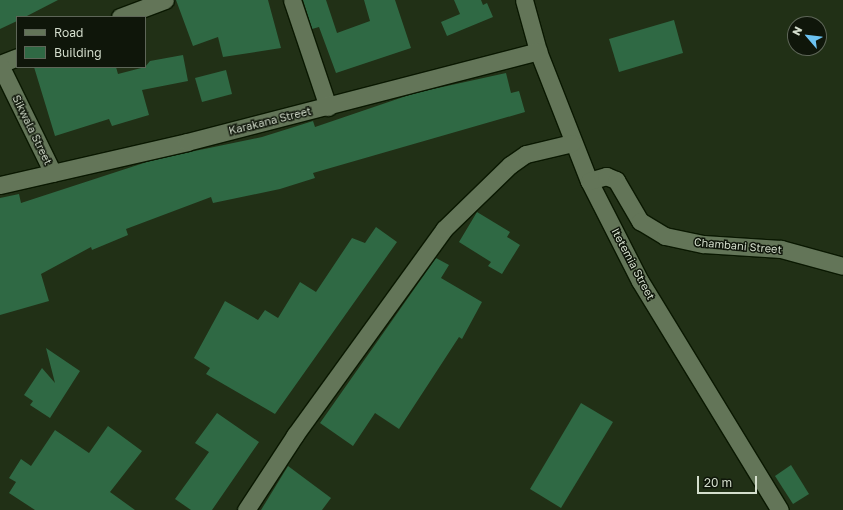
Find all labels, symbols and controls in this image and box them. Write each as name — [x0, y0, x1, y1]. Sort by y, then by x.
legend — [16, 16, 146, 68]
north arrow — [787, 16, 827, 56]
text: N — [789, 24, 805, 37]
text: Road — [54, 25, 83, 40]
text: Building — [54, 45, 102, 60]
street label: Sikwala Street — [9, 93, 55, 167]
street label: Karakana Street — [227, 104, 313, 138]
street label: Itetemia Street — [609, 226, 657, 302]
street label: Chambani Street — [693, 236, 783, 256]
scale bar — [699, 468, 759, 494]
text: 20 m — [704, 475, 732, 490]

